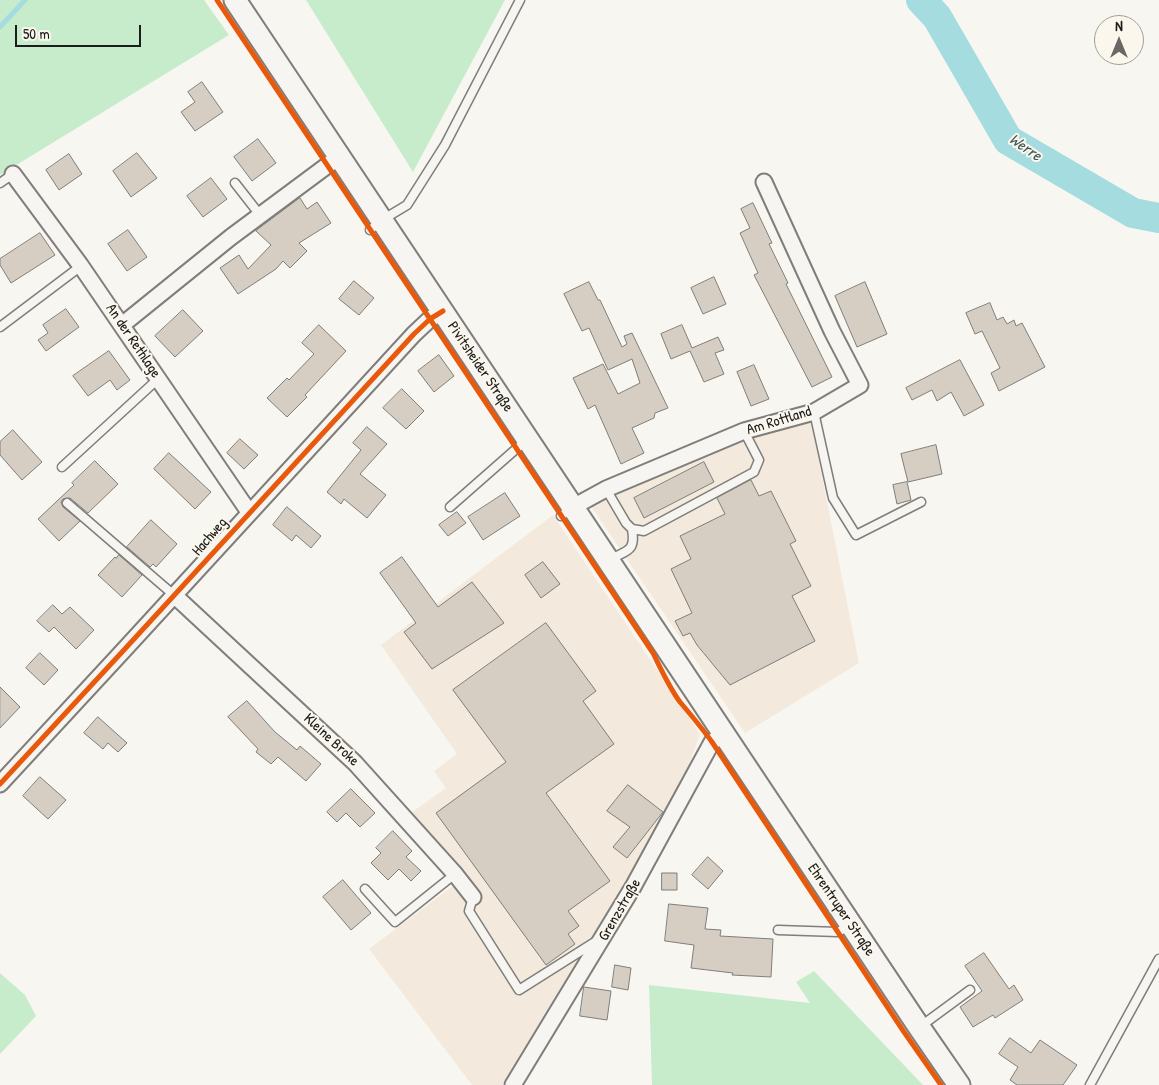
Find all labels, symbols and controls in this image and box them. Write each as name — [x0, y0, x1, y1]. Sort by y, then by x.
scale bar — [18, 15, 144, 47]
north arrow — [1094, 15, 1144, 65]
text: N — [1115, 16, 1123, 35]
text: 50 m — [23, 23, 50, 44]
water label: Werre — [1005, 130, 1045, 166]
street label: An der Rethlage — [102, 301, 164, 381]
street label: Pivitsheider Straße — [443, 318, 517, 416]
street label: Am Rottland — [745, 403, 813, 439]
street label: Hachweg — [189, 514, 231, 560]
street label: Kleine Broke — [300, 710, 362, 770]
street label: Ehrentruper Straße — [803, 860, 879, 960]
street label: Grenzstraße — [595, 876, 645, 944]

